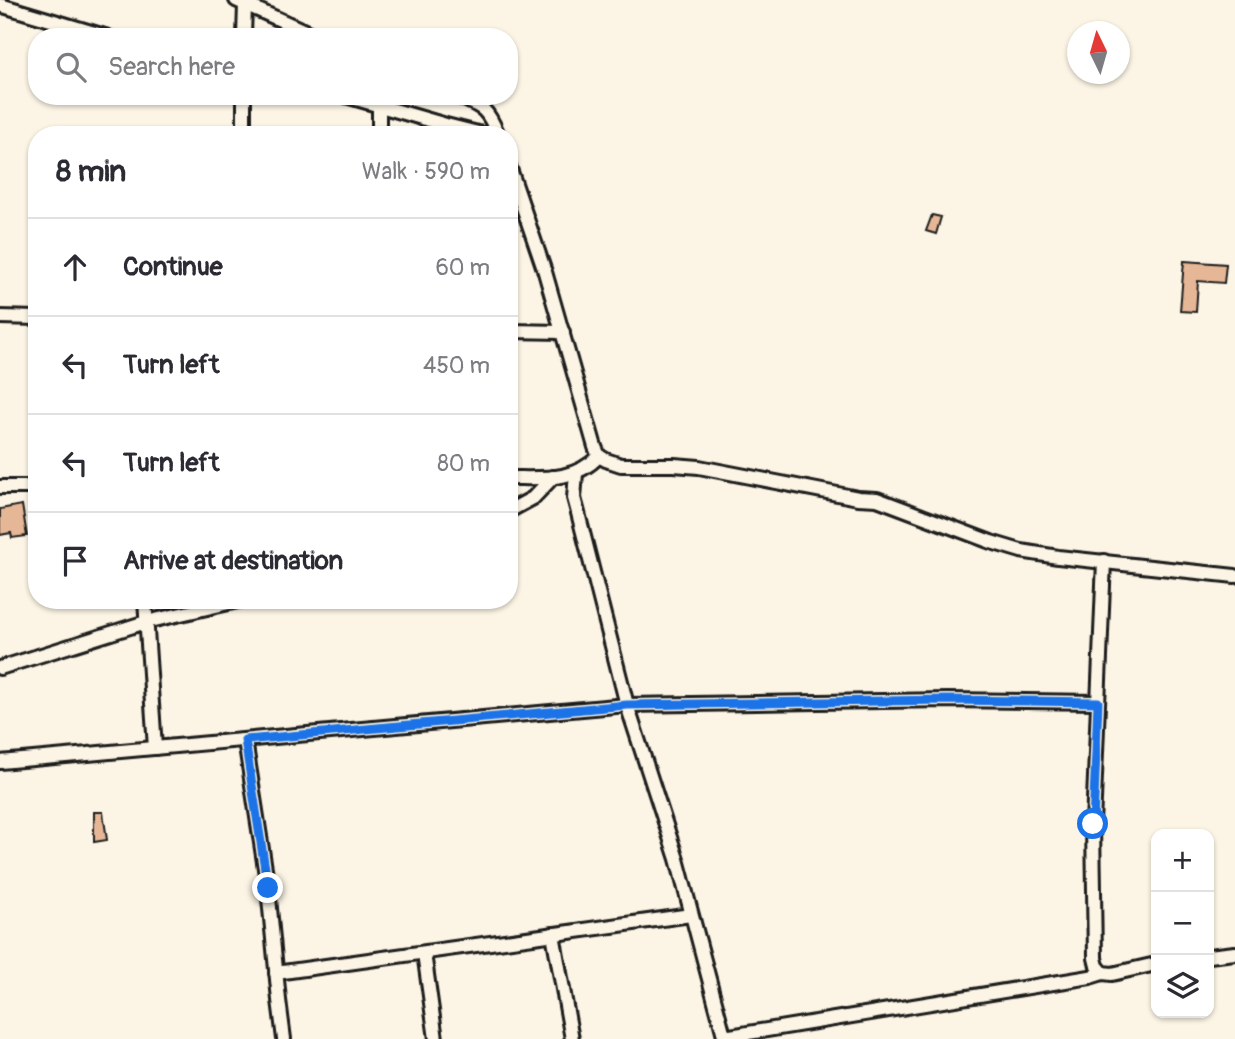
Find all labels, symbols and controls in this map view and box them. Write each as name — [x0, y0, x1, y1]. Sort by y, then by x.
north arrow — [1067, 21, 1130, 84]
search box — [28, 28, 518, 105]
icon: search — [52, 48, 90, 86]
text: Search here — [108, 51, 235, 83]
text: 8 min — [56, 153, 126, 190]
text: Walk · 590 m — [362, 157, 490, 186]
icon: ahead — [56, 248, 94, 286]
text: Continue — [123, 251, 223, 283]
text: 60 m — [435, 253, 490, 282]
icon: left — [56, 346, 94, 384]
text: Turn left — [123, 349, 219, 381]
text: 450 m — [423, 351, 490, 380]
icon: left — [56, 444, 94, 482]
text: Turn left — [123, 447, 219, 479]
text: 80 m — [437, 449, 490, 478]
icon: arrive — [56, 542, 94, 580]
text: Arrive at destination — [123, 545, 343, 577]
route start — [1077, 808, 1108, 839]
map controls — [1151, 829, 1214, 1018]
button: + — [1151, 829, 1214, 892]
route end — [252, 872, 283, 903]
button: − — [1151, 892, 1214, 955]
button: layers — [1151, 955, 1214, 1018]

